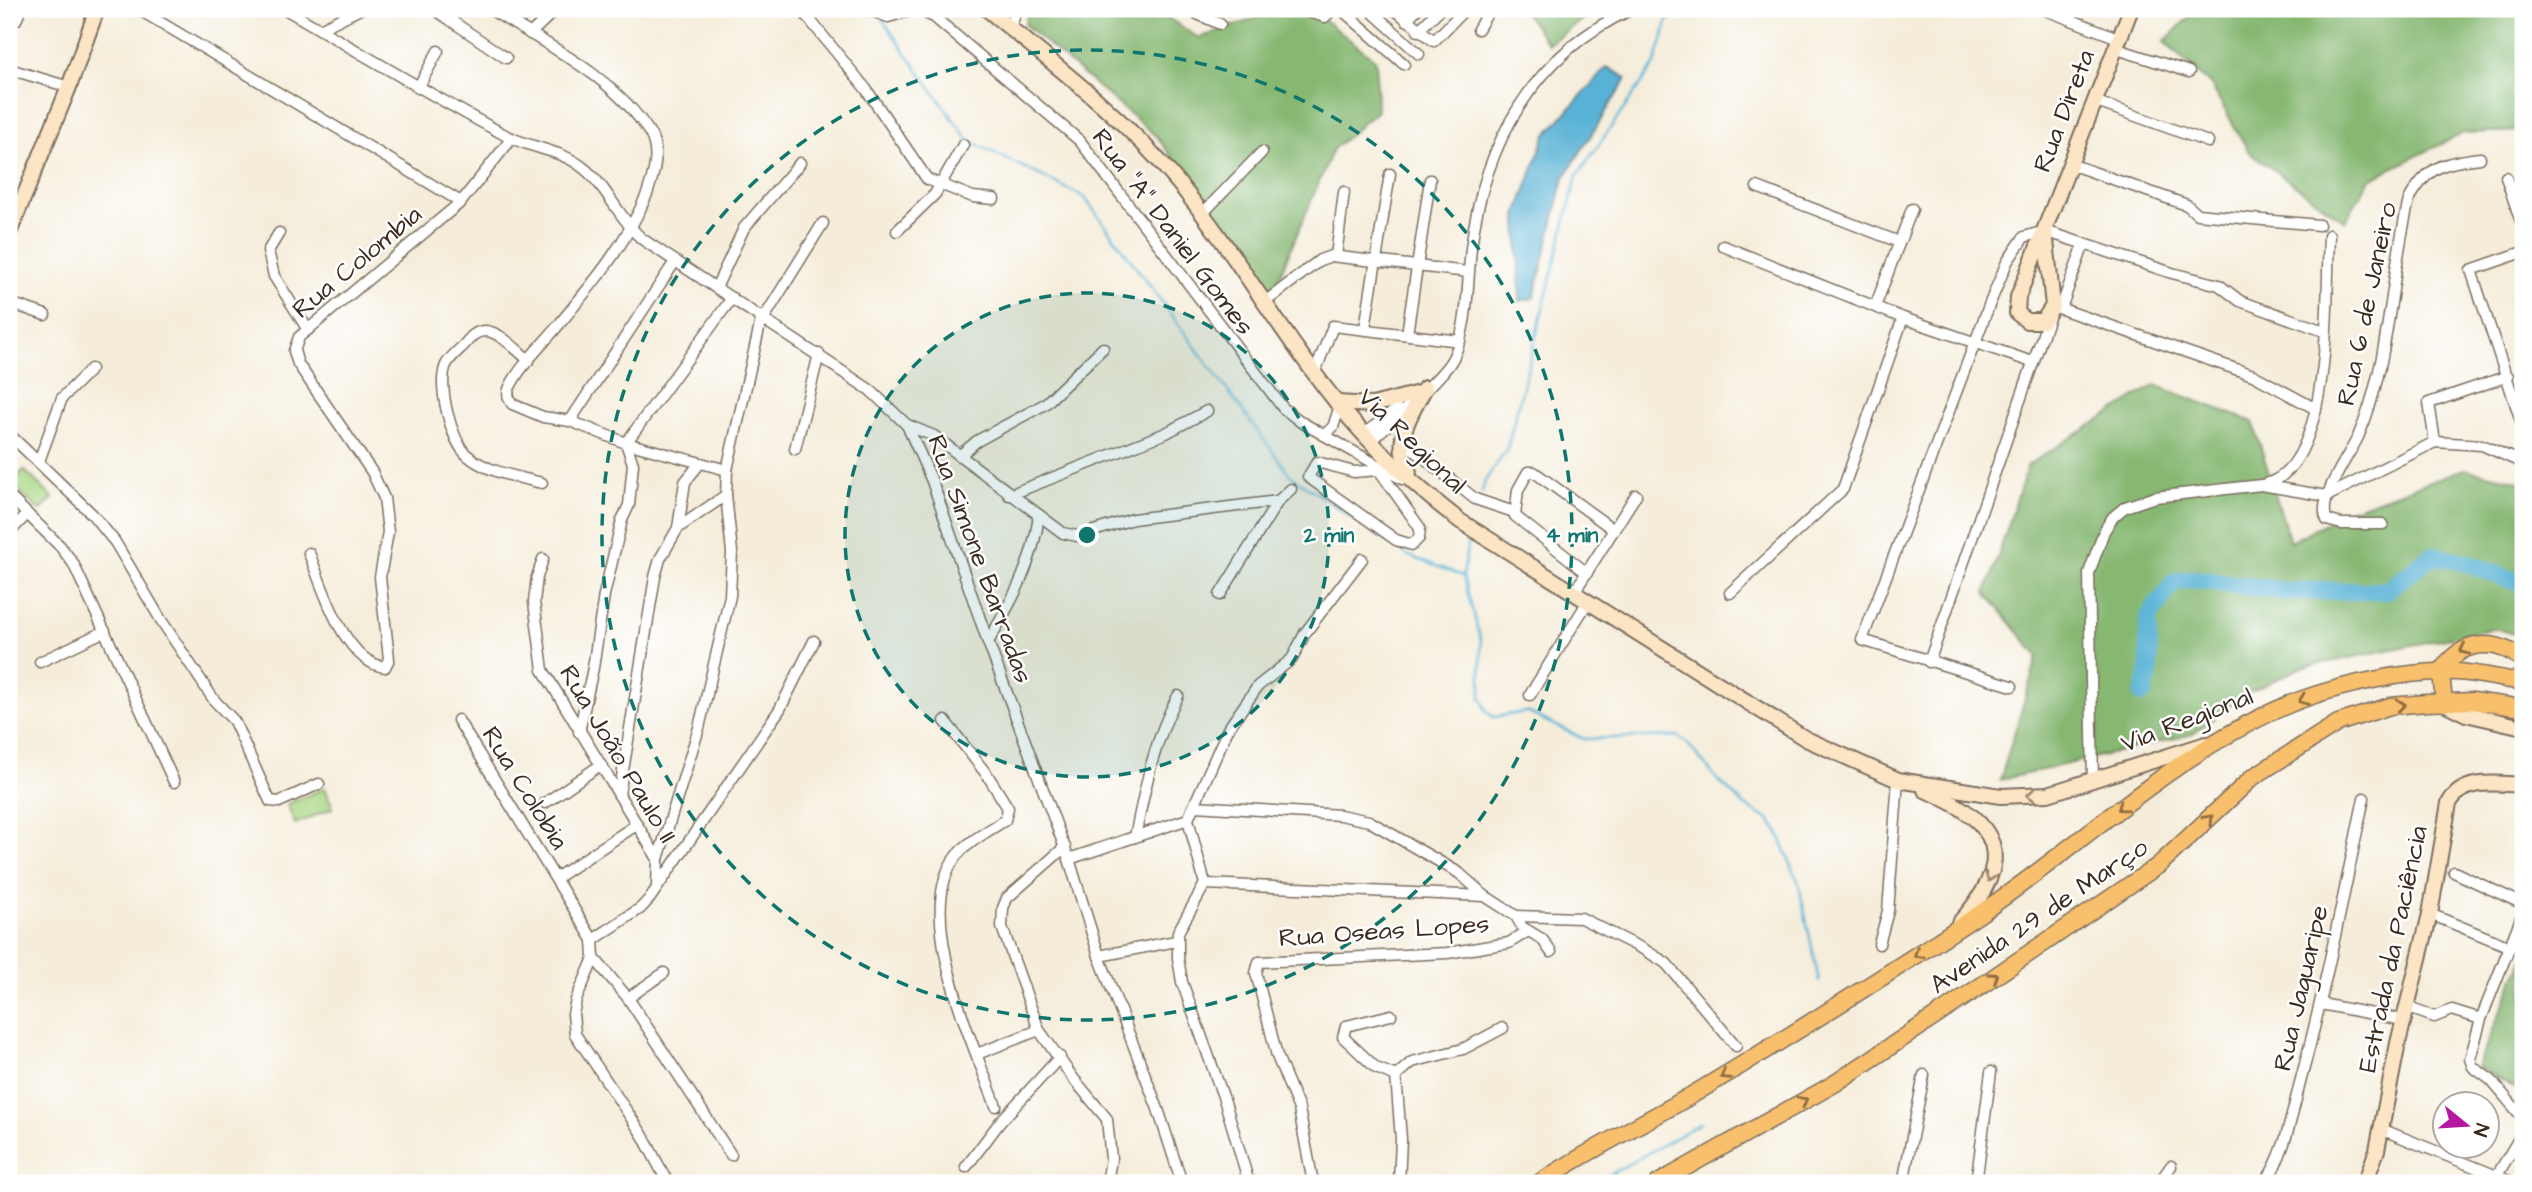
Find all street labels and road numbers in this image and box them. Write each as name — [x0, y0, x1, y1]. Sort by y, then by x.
street label: Rua Direta — [2024, 45, 2104, 177]
street label: Rua "A" Daniel Gomes — [1083, 121, 1263, 343]
street label: Rua Colombia — [284, 197, 430, 327]
street label: Rua 6 de Janeiro — [2328, 199, 2406, 409]
street label: Via Regional — [1348, 380, 1474, 504]
street label: Rua Simone Barradas — [918, 430, 1042, 688]
street label: Rua João Paulo II — [551, 658, 685, 850]
street label: Via Regional — [2116, 678, 2259, 764]
street label: Rua Colobia — [473, 720, 577, 856]
street label: Estrada da Paciência — [2349, 822, 2437, 1076]
street label: Avenida 29 de Março — [1923, 829, 2156, 1003]
street label: Rua Jaguaripe — [2264, 902, 2339, 1075]
street label: Rua Oseas Lopes — [1278, 906, 1490, 956]

